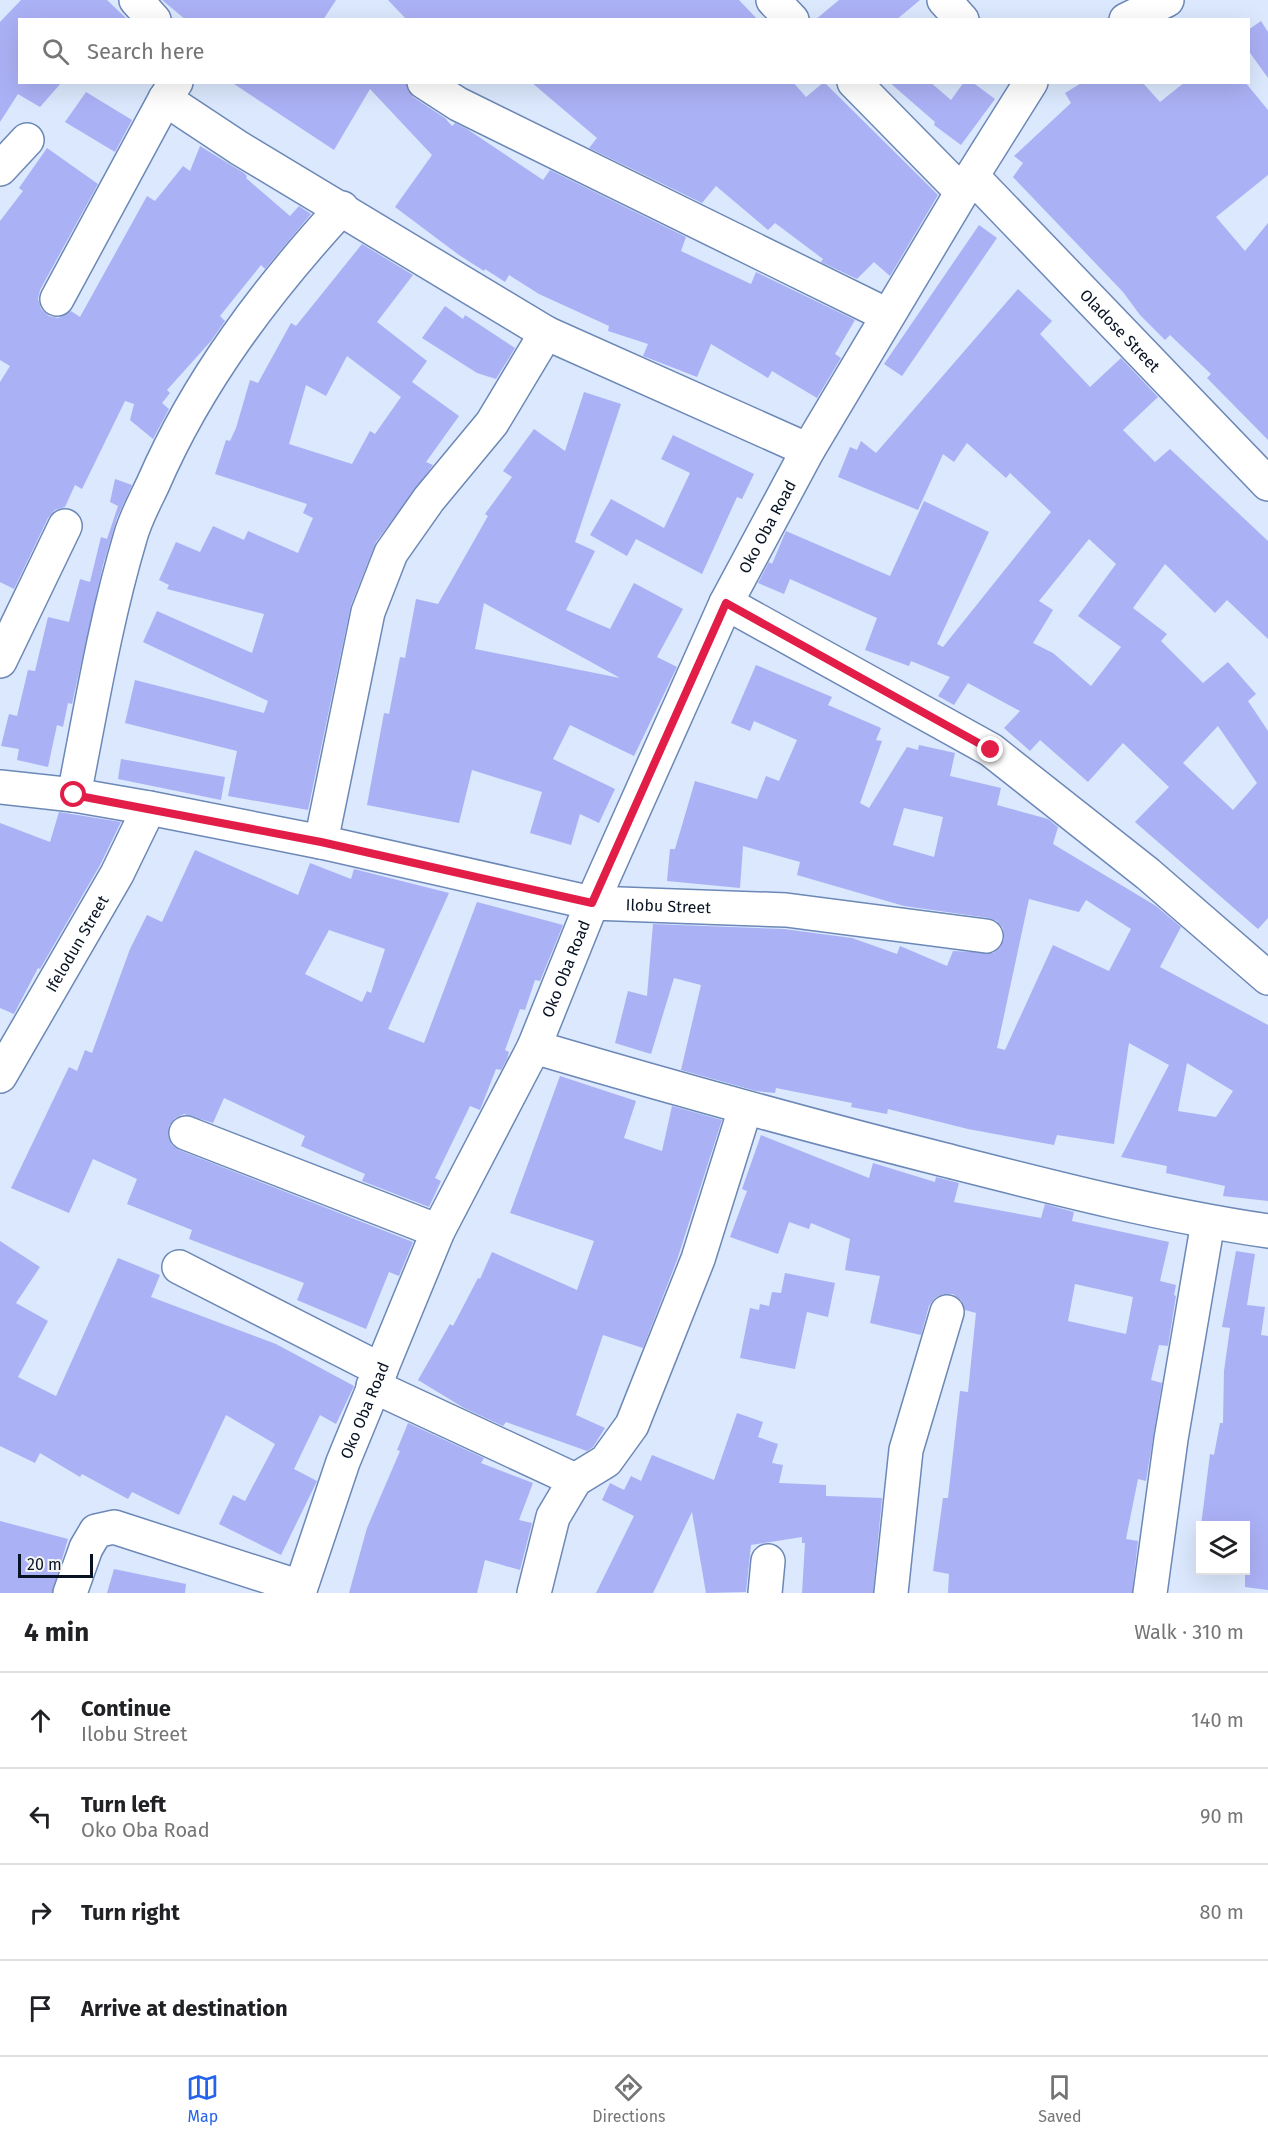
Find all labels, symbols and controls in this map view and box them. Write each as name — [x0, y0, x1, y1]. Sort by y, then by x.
search box — [18, 18, 1250, 84]
icon: search — [39, 35, 72, 68]
text: Search here — [87, 38, 205, 65]
street label: Oladose Street — [1076, 285, 1164, 376]
street label: Oko Oba Road — [735, 477, 800, 577]
route end — [977, 736, 1003, 762]
route start — [60, 781, 86, 807]
street label: Ifelodun Street — [42, 892, 113, 996]
street label: Ilobu Street — [625, 895, 711, 917]
street label: Oko Oba Road — [538, 917, 594, 1020]
street label: Oko Oba Road — [336, 1359, 393, 1462]
map controls — [1196, 1521, 1250, 1575]
button: layers — [1196, 1521, 1250, 1575]
scale bar — [18, 1551, 93, 1578]
text: 20 m — [27, 1555, 62, 1574]
text: 4 min — [24, 1617, 89, 1648]
text: Walk · 310 m — [1134, 1620, 1244, 1644]
text: Continue — [81, 1695, 171, 1722]
icon: ahead — [24, 1704, 57, 1737]
text: 140 m — [1191, 1708, 1244, 1732]
text: Ilobu Street — [81, 1722, 187, 1746]
text: Turn left — [81, 1791, 166, 1818]
icon: left — [24, 1800, 57, 1833]
text: 90 m — [1200, 1804, 1244, 1828]
text: Oko Oba Road — [81, 1818, 210, 1842]
icon: right — [24, 1896, 57, 1929]
text: Turn right — [81, 1899, 180, 1926]
text: 80 m — [1199, 1900, 1244, 1924]
icon: arrive — [24, 1992, 57, 2025]
text: Arrive at destination — [81, 1995, 288, 2022]
tab: Map — [186, 2071, 219, 2126]
tab: Directions — [592, 2071, 666, 2126]
tab: Saved — [1038, 2071, 1082, 2126]

